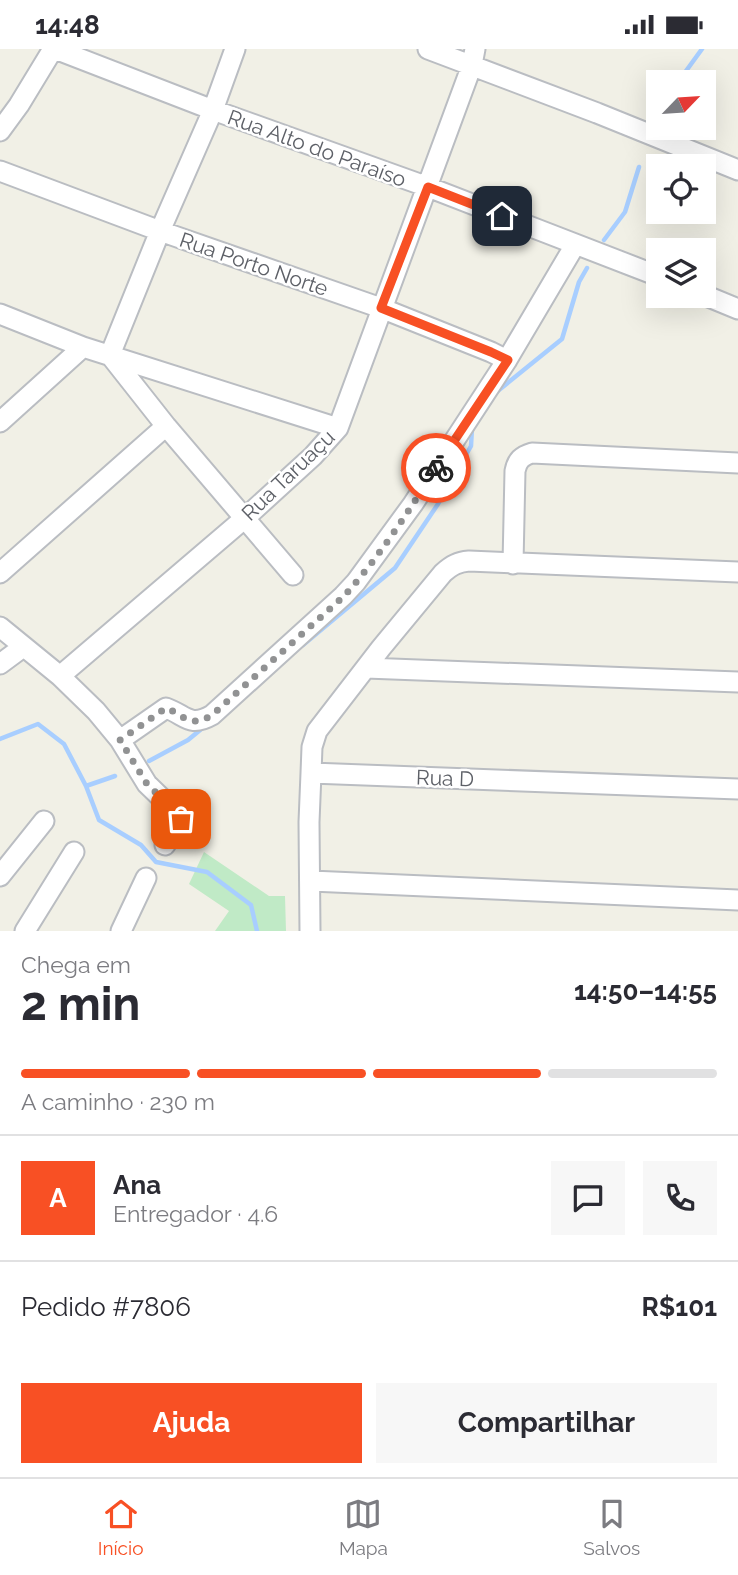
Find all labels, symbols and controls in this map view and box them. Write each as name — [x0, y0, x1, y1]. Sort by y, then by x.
text: 14:48 — [35, 10, 100, 40]
north arrow — [646, 70, 716, 140]
map controls — [646, 70, 716, 308]
street label: Rua Alto do Paraíso — [224, 104, 410, 192]
button: locate — [646, 154, 716, 224]
pin — [472, 186, 532, 246]
icon: home — [483, 197, 521, 235]
street label: Rua Porto Norte — [176, 227, 332, 301]
button: layers — [646, 238, 716, 308]
street label: Rua Taruaçu — [236, 424, 340, 526]
courier — [401, 433, 471, 503]
icon: bike — [417, 449, 455, 487]
street label: Rua D — [416, 764, 474, 792]
pin — [151, 789, 211, 849]
icon: bag — [162, 800, 200, 838]
text: Chega em — [21, 951, 131, 978]
text: 14:50–14:55 — [574, 976, 717, 1006]
text: 2 min — [21, 977, 140, 1031]
text: A caminho · 230 m — [21, 1088, 215, 1115]
button: chat — [551, 1161, 625, 1235]
button: phone — [643, 1161, 717, 1235]
text: Ana — [113, 1170, 161, 1200]
text: A — [49, 1183, 67, 1213]
text: Entregador · 4.6 — [113, 1200, 278, 1227]
text: Pedido #7806 — [21, 1292, 191, 1322]
text: R$101 — [642, 1292, 717, 1322]
button: Ajuda — [21, 1383, 362, 1463]
button: Compartilhar — [376, 1383, 717, 1463]
tab: Início — [98, 1495, 144, 1559]
tab: Mapa — [339, 1495, 388, 1559]
tab: Salvos — [583, 1495, 640, 1559]

